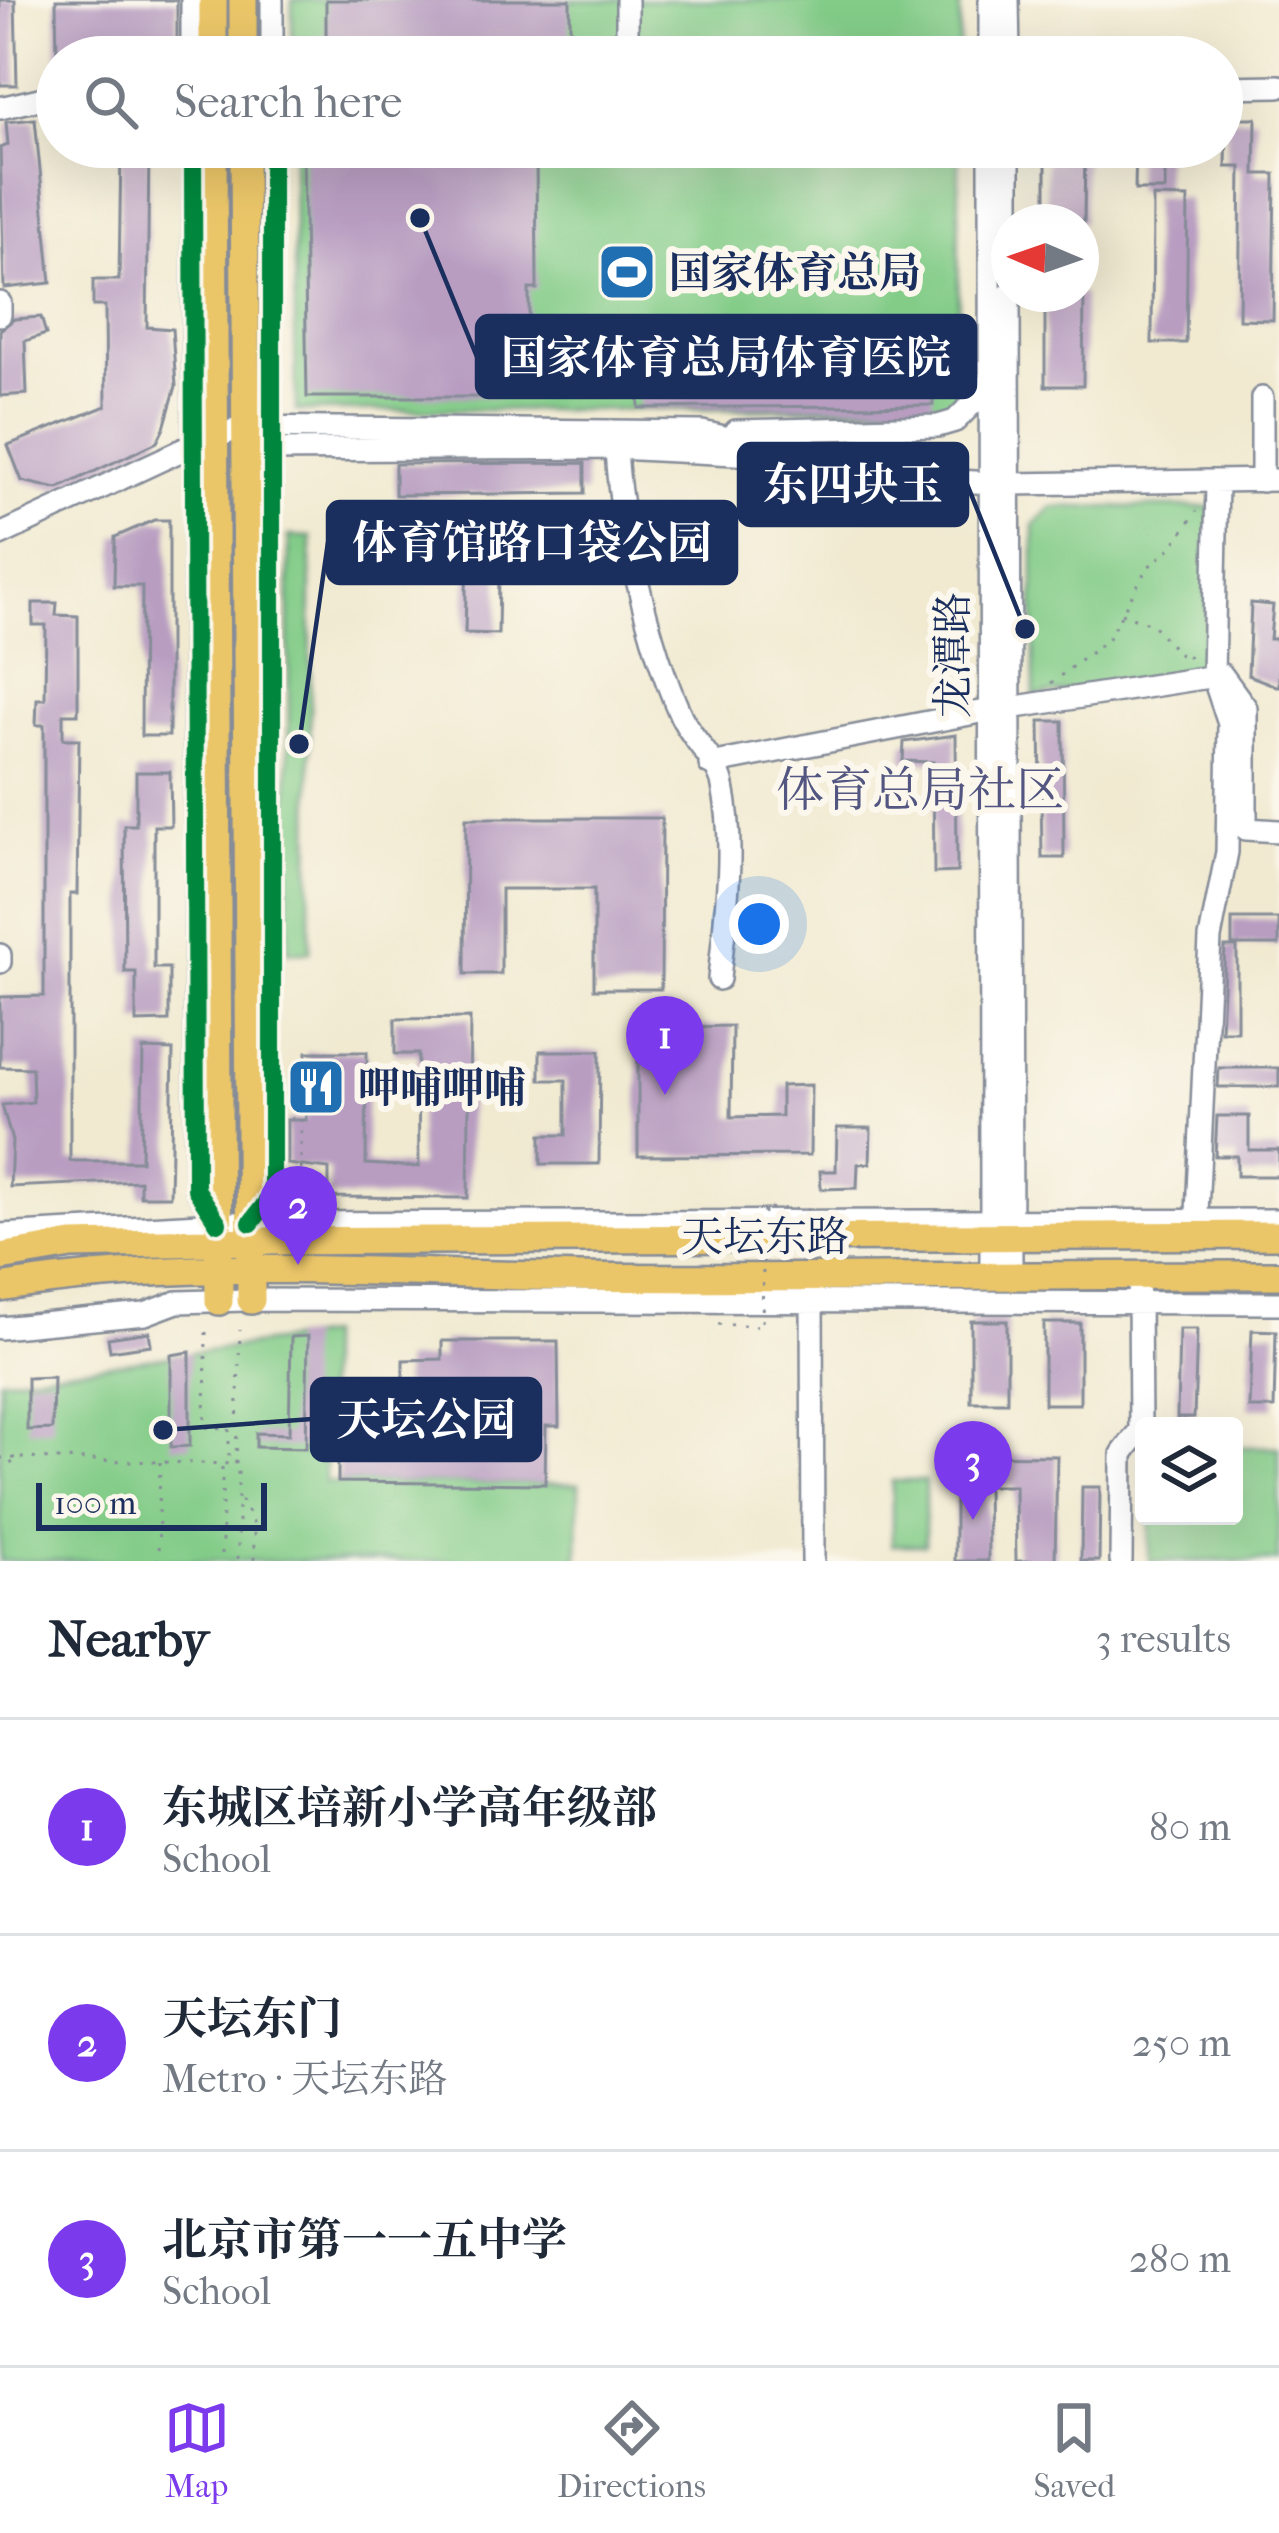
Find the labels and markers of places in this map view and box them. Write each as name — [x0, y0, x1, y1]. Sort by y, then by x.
sports icon: 国家体育总局 — [596, 241, 658, 303]
place label: 国家体育总局 — [669, 249, 921, 298]
callout: 国家体育总局体育医院 — [477, 316, 975, 397]
callout: 东四块玉 — [739, 444, 967, 525]
callout: 体育馆路口袋公园 — [328, 502, 736, 583]
pin: 1 — [626, 996, 704, 1095]
restaurant icon: 呷哺呷哺 — [285, 1056, 347, 1118]
place label: 呷哺呷哺 — [358, 1064, 526, 1113]
pin: 2 — [259, 1166, 337, 1265]
callout: 天坛公园 — [312, 1379, 540, 1460]
pin: 3 — [934, 1421, 1012, 1520]

